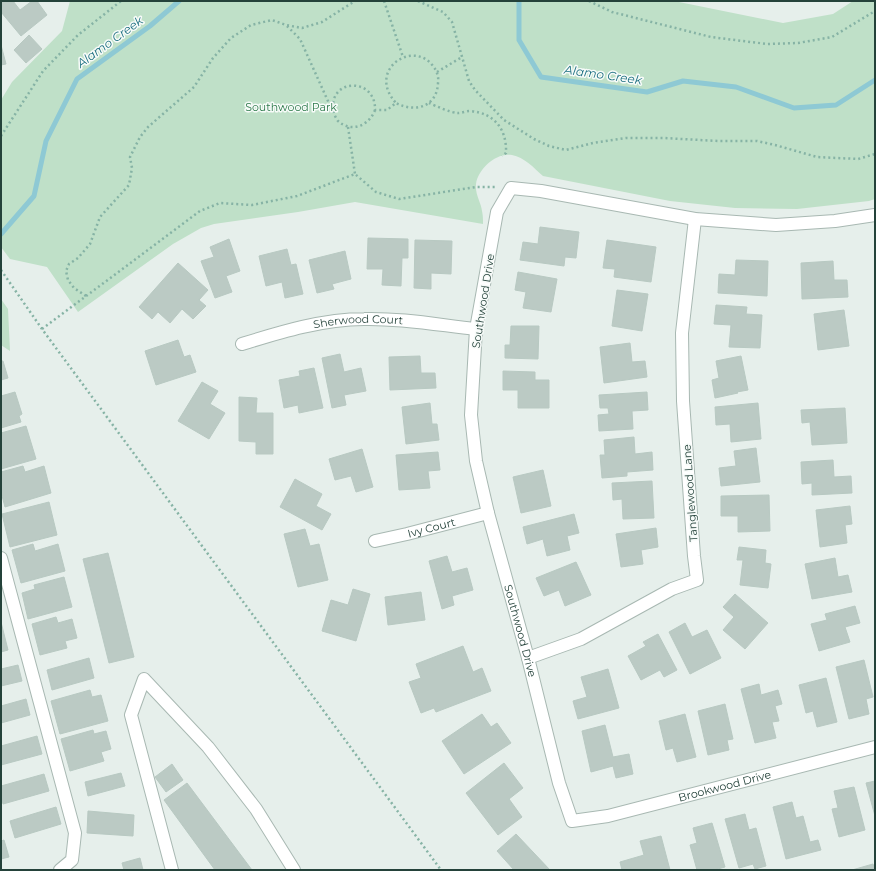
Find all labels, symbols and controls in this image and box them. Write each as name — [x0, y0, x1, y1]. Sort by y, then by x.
water label: Alamo Creek — [73, 12, 146, 71]
water label: Alamo Creek — [562, 61, 644, 88]
park label: Southwood Park — [245, 100, 337, 114]
street label: Southwood Drive — [469, 252, 497, 349]
street label: Sherwood Court — [312, 312, 404, 331]
street label: Tanglewood Lane — [680, 443, 700, 542]
street label: Ivy Court — [406, 515, 457, 541]
street label: Southwood Drive — [501, 583, 540, 679]
street label: Brookwood Drive — [677, 767, 773, 805]

